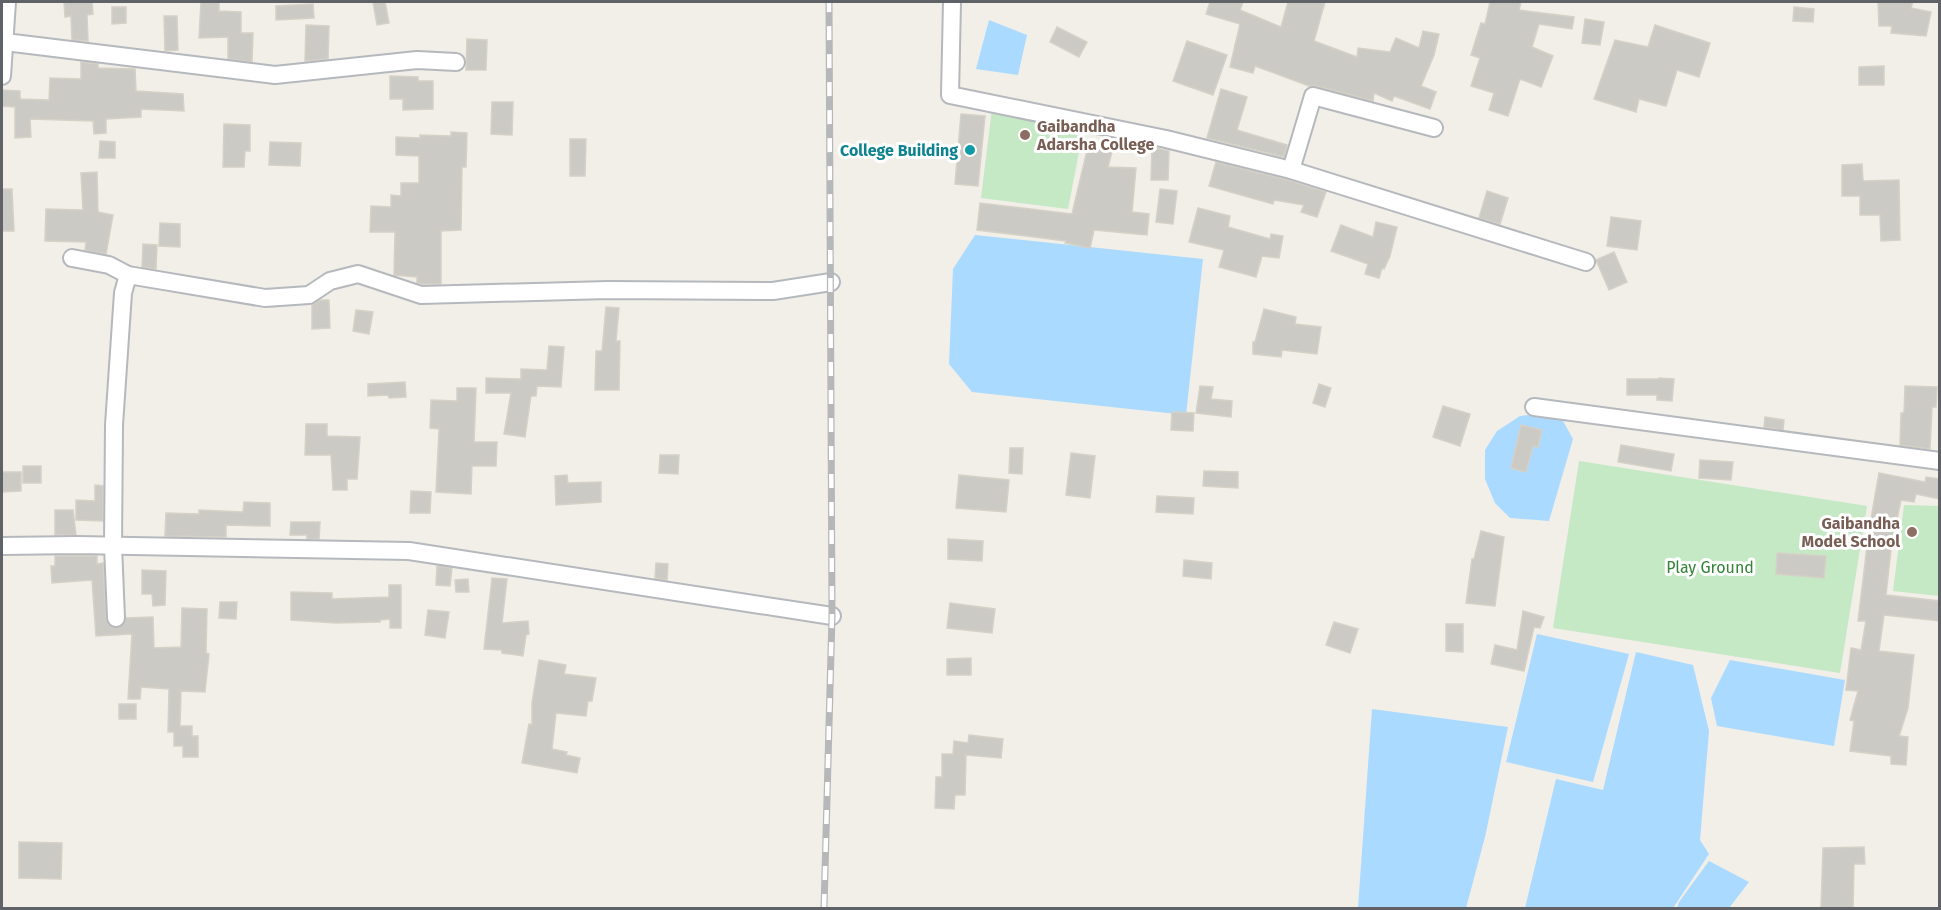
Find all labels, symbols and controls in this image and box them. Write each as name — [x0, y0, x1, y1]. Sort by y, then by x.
place label: Gaibandha Adarsha College — [1036, 117, 1154, 154]
marker: Gaibandha Adarsha College — [1018, 128, 1032, 142]
place label: College Building — [840, 141, 958, 160]
marker: College Building — [963, 143, 977, 157]
place label: Gaibandha Model School — [1802, 514, 1900, 551]
marker: Gaibandha Model School — [1905, 525, 1919, 539]
park label: Play Ground — [1666, 558, 1754, 577]

